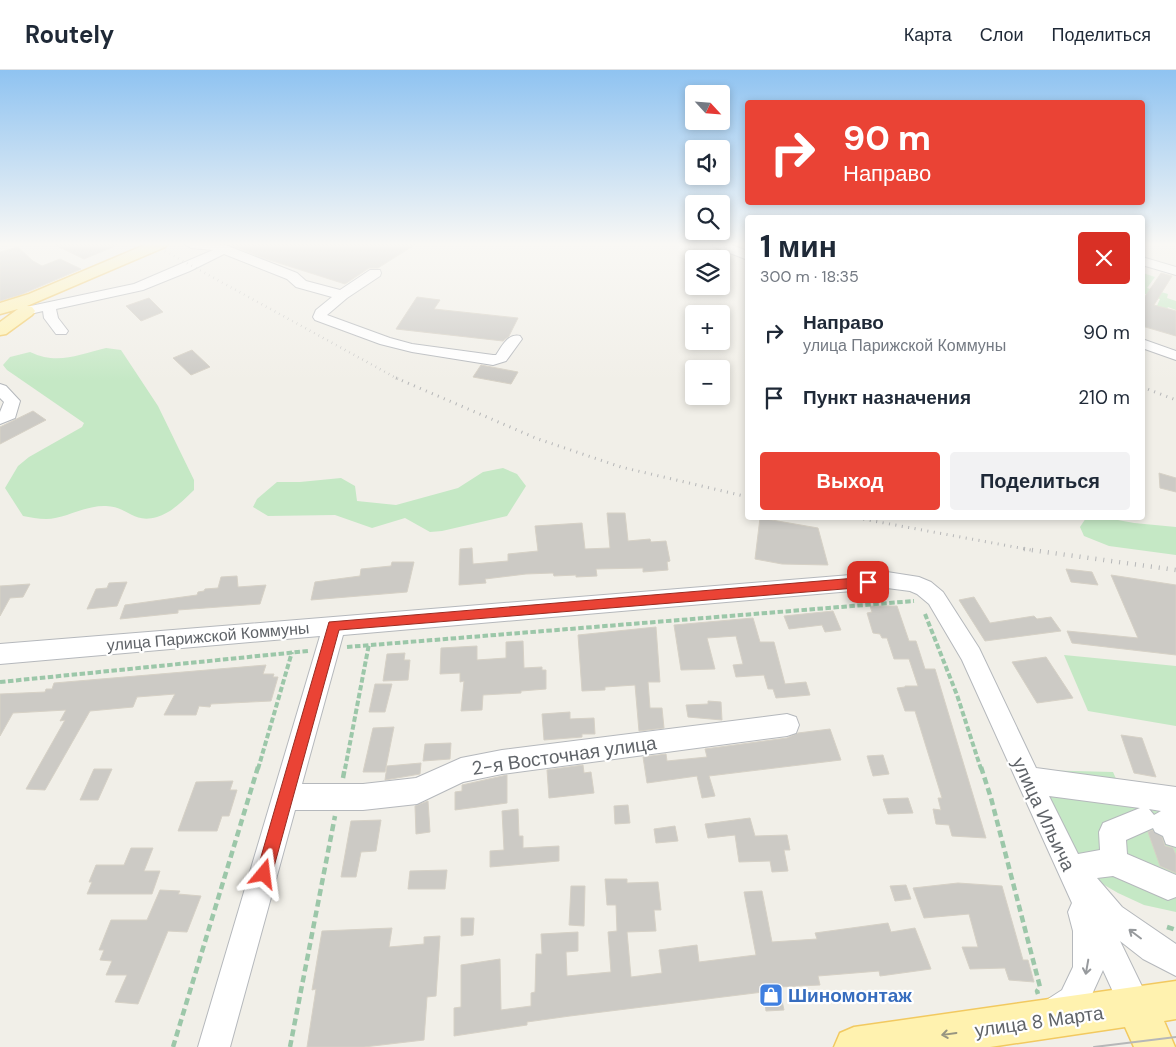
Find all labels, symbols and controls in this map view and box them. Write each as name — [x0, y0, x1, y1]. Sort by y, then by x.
text: Routely — [25, 19, 114, 50]
text: Карта — [904, 23, 952, 47]
text: Слои — [980, 23, 1024, 47]
text: Поделиться — [1052, 23, 1151, 47]
north arrow — [685, 85, 730, 130]
map controls — [685, 85, 730, 405]
text: 90 m — [843, 115, 931, 161]
icon: right — [760, 120, 825, 185]
button: sound — [685, 140, 730, 185]
text: Направо — [843, 159, 931, 188]
button: search — [685, 195, 730, 240]
text: 1 мин — [760, 227, 837, 266]
button: close — [1078, 232, 1130, 284]
button: layers — [685, 250, 730, 295]
text: 300 m · 18:35 — [760, 266, 859, 287]
button: + — [685, 305, 730, 350]
text: Направо — [803, 310, 884, 335]
icon: right — [760, 319, 788, 347]
text: 90 m — [1083, 320, 1130, 345]
text: улица Парижской Коммуны — [803, 335, 1006, 356]
button: − — [685, 360, 730, 405]
icon: arrive — [760, 384, 788, 412]
text: Пункт назначения — [803, 385, 971, 410]
text: 210 m — [1078, 385, 1130, 410]
button: Выход — [760, 452, 940, 510]
button: Поделиться — [950, 452, 1130, 510]
pin — [847, 561, 889, 603]
icon: arrive — [854, 568, 882, 596]
street label: улица Парижской Коммуны — [106, 617, 310, 656]
street label: 2-я Восточная улица — [470, 730, 659, 781]
street label: улица Ильича — [1006, 753, 1081, 876]
position arrow — [237, 847, 289, 899]
one-way arrow — [1128, 929, 1142, 939]
one-way arrow — [1081, 959, 1091, 975]
shop icon: Шиномонтаж — [758, 982, 784, 1008]
place label: Шиномонтаж — [788, 983, 912, 1008]
street label: улица 8 Марта — [973, 1000, 1105, 1043]
one-way arrow — [941, 1029, 957, 1039]

